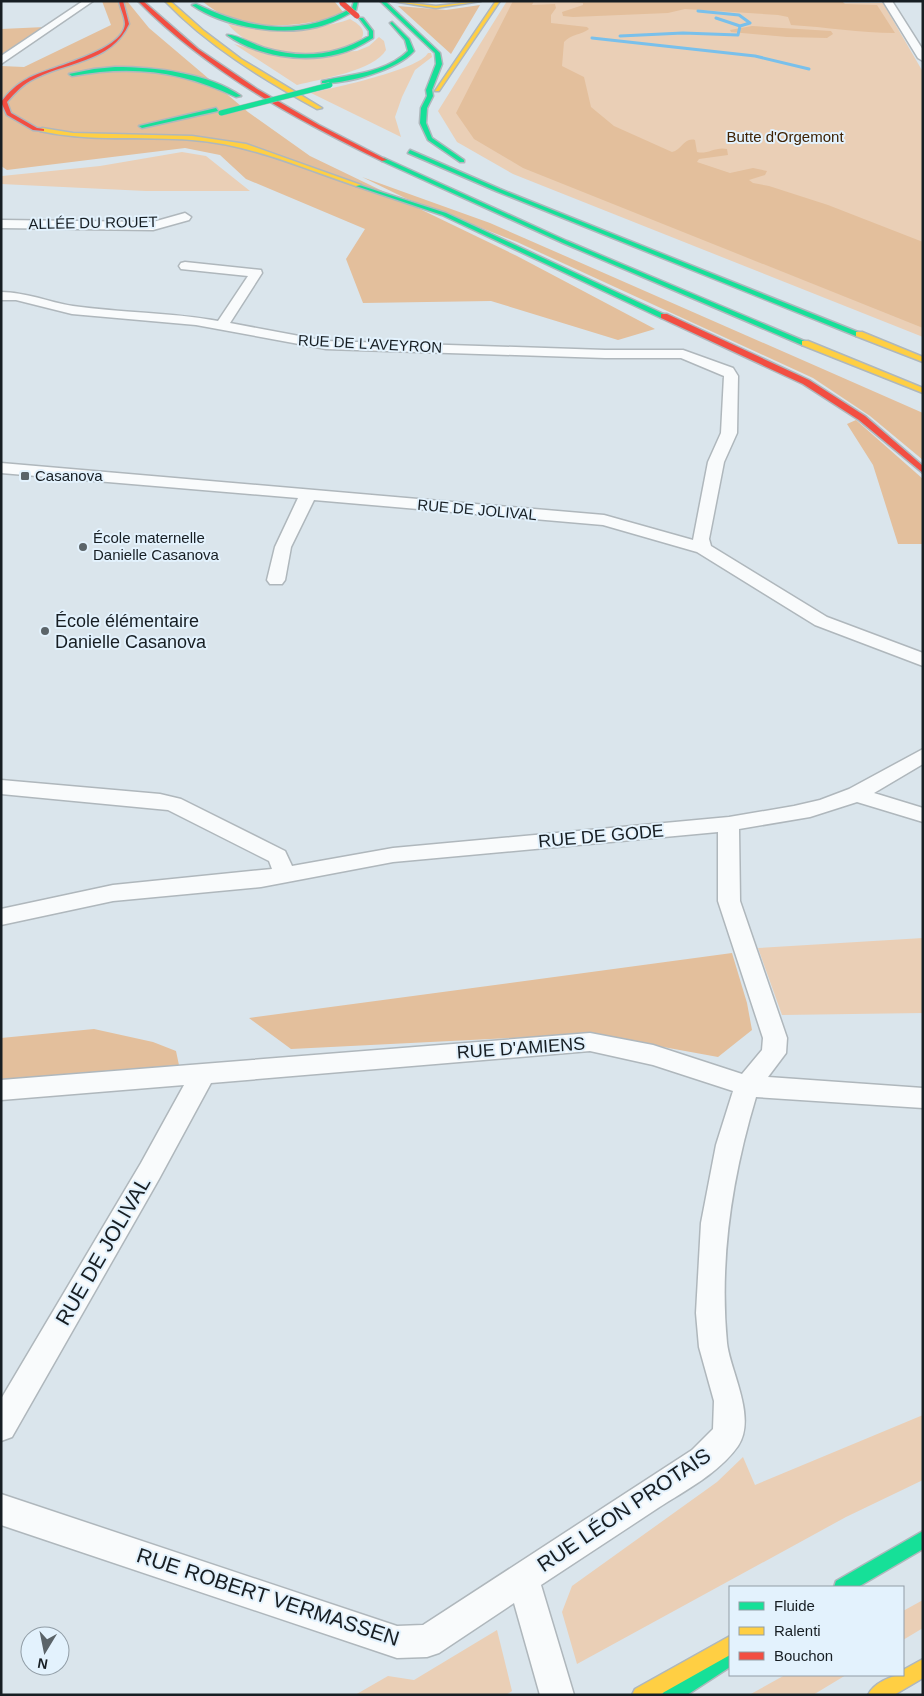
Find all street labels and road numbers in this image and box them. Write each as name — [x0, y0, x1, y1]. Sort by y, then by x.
street label: ALLÉE DU ROUET — [28, 213, 158, 232]
street label: RUE DE L'AVEYRON — [298, 331, 443, 356]
street label: RUE DE JOLIVAL — [417, 496, 537, 523]
street label: RUE DE GODE — [537, 821, 665, 851]
street label: RUE D'AMIENS — [456, 1034, 586, 1062]
street label: RUE DE JOLIVAL — [51, 1172, 154, 1329]
street label: RUE LÉON PROTAIS — [533, 1443, 715, 1576]
street label: RUE ROBERT VERMASSEN — [134, 1543, 402, 1650]

